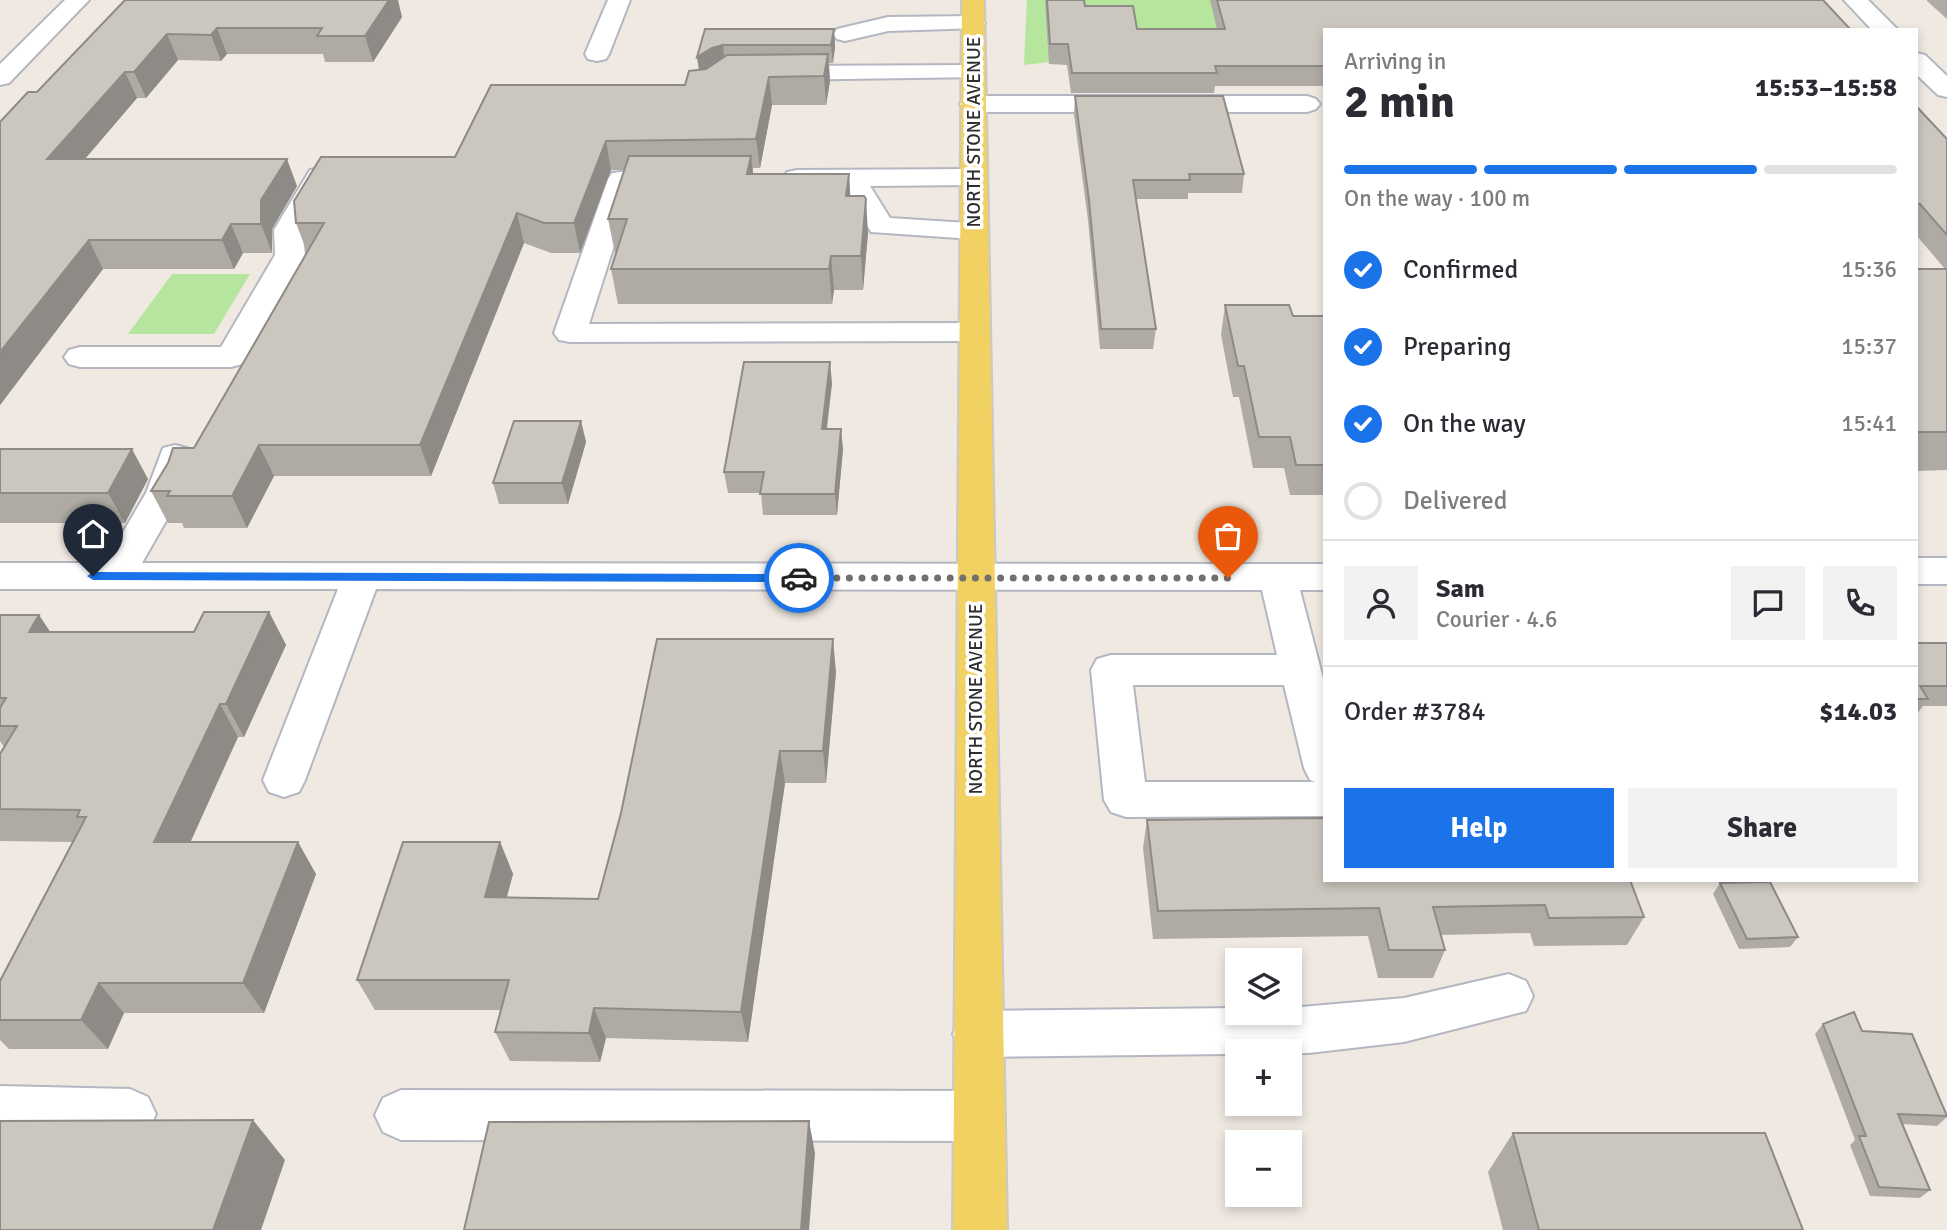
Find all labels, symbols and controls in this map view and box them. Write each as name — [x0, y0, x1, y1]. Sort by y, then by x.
street label: NORTH STONE AVENUE — [962, 37, 986, 227]
text: Arriving in — [1344, 47, 1446, 76]
text: 15:53–15:58 — [1755, 72, 1897, 104]
text: 2 min — [1344, 74, 1455, 130]
text: On the way · 100 m — [1344, 184, 1530, 213]
icon: check — [1344, 251, 1382, 289]
text: Confirmed — [1403, 254, 1518, 286]
text: 15:36 — [1841, 255, 1897, 284]
icon: check — [1344, 328, 1382, 366]
text: Preparing — [1403, 331, 1511, 363]
text: 15:37 — [1841, 332, 1897, 361]
icon: check — [1344, 405, 1382, 443]
text: On the way — [1403, 408, 1526, 440]
text: 15:41 — [1841, 409, 1897, 438]
text: Delivered — [1403, 485, 1508, 517]
pin — [63, 504, 123, 576]
pin — [1198, 506, 1258, 578]
icon: home — [74, 515, 112, 553]
icon: bag — [1209, 517, 1247, 555]
courier — [764, 543, 834, 613]
icon: car — [780, 559, 818, 597]
button: person — [1344, 566, 1418, 640]
button: chat — [1731, 566, 1805, 640]
button: phone — [1823, 566, 1897, 640]
text: Sam — [1436, 573, 1485, 605]
street label: NORTH STONE AVENUE — [964, 604, 988, 794]
text: Courier · 4.6 — [1436, 605, 1557, 634]
text: Order #3784 — [1344, 696, 1485, 728]
text: $14.03 — [1819, 696, 1897, 728]
button: Help — [1344, 788, 1614, 868]
button: Share — [1628, 788, 1897, 868]
map controls — [1225, 948, 1302, 1207]
button: layers — [1225, 948, 1302, 1025]
button: + — [1225, 1039, 1302, 1116]
button: − — [1225, 1130, 1302, 1207]

